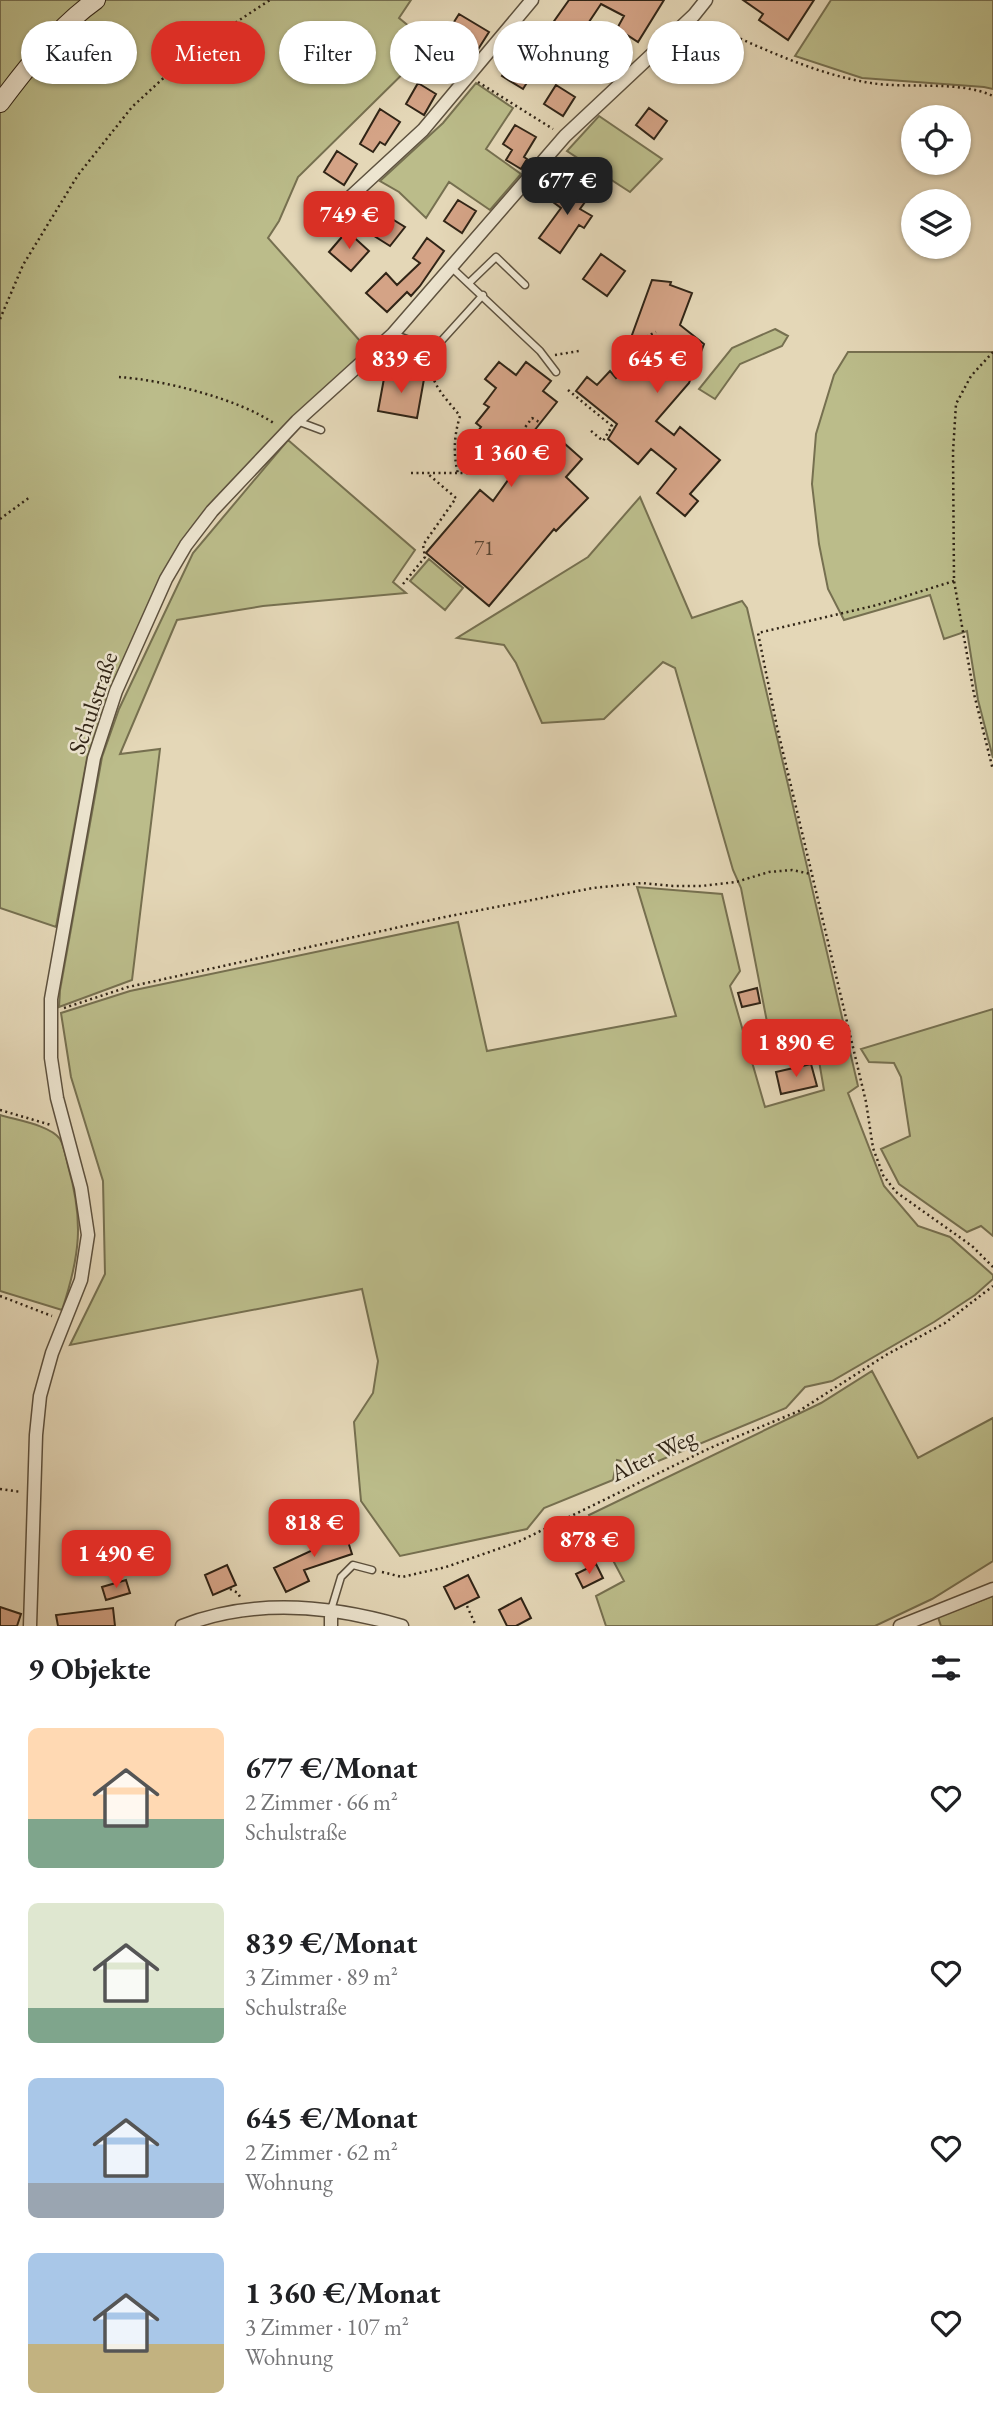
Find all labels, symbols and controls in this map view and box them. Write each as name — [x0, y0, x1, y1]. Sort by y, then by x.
chip: Kaufen — [21, 21, 137, 84]
chip: Mieten — [151, 21, 265, 84]
chip: Filter — [279, 21, 376, 84]
chip: Neu — [390, 21, 479, 84]
chip: Wohnung — [493, 21, 633, 84]
chip: Haus — [647, 21, 744, 84]
map controls — [901, 105, 971, 259]
button: locate — [901, 105, 971, 175]
pin: 677 € — [518, 158, 616, 217]
text: 677 € — [538, 165, 596, 195]
button: layers — [901, 189, 971, 259]
pin: 749 € — [300, 191, 398, 251]
text: 749 € — [320, 199, 378, 229]
pin: 839 € — [352, 336, 450, 395]
pin: 645 € — [608, 336, 706, 395]
text: 839 € — [372, 343, 430, 373]
text: 645 € — [628, 343, 686, 373]
pin: 1 360 € — [446, 430, 576, 489]
text: 1 360 € — [473, 437, 549, 467]
house number: 71 — [474, 534, 494, 561]
street label: Schulstraße — [61, 648, 124, 758]
pin: 1 890 € — [731, 1020, 861, 1079]
text: 1 890 € — [758, 1027, 834, 1057]
street label: Alter Weg — [604, 1420, 701, 1489]
pin: 818 € — [265, 1500, 363, 1559]
text: 818 € — [285, 1507, 343, 1537]
pin: 878 € — [540, 1516, 638, 1576]
text: 878 € — [560, 1524, 618, 1554]
pin: 1 490 € — [51, 1530, 181, 1590]
text: 1 490 € — [78, 1538, 154, 1568]
text: 9 Objekte — [28, 1649, 151, 1688]
icon: filters — [927, 1649, 965, 1687]
text: 677 €/Monat — [245, 1748, 417, 1787]
icon: home — [84, 1756, 168, 1840]
icon: heart — [927, 1779, 965, 1817]
text: 2 Zimmer · 66 m² — [245, 1787, 398, 1817]
text: Schulstraße — [245, 1817, 347, 1847]
text: 839 €/Monat — [245, 1923, 417, 1962]
icon: home — [84, 1931, 168, 2015]
icon: heart — [927, 1954, 965, 1992]
text: 3 Zimmer · 89 m² — [245, 1962, 398, 1992]
text: Schulstraße — [245, 1992, 347, 2022]
text: 645 €/Monat — [245, 2098, 417, 2137]
icon: home — [84, 2106, 168, 2190]
icon: heart — [927, 2129, 965, 2167]
text: 2 Zimmer · 62 m² — [245, 2137, 398, 2167]
text: Wohnung — [245, 2167, 333, 2197]
text: 1 360 €/Monat — [245, 2273, 440, 2312]
icon: home — [84, 2281, 168, 2365]
icon: heart — [927, 2304, 965, 2342]
text: 3 Zimmer · 107 m² — [245, 2312, 409, 2342]
text: Wohnung — [245, 2342, 333, 2372]

